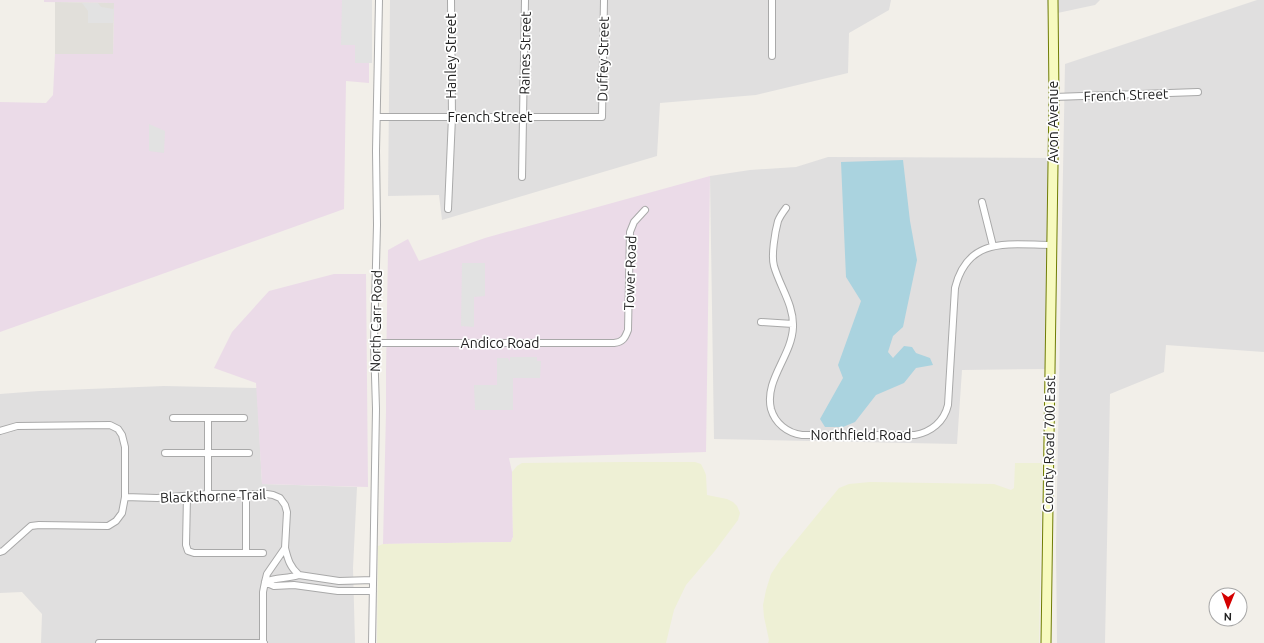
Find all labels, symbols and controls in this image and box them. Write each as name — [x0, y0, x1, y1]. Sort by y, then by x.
street label: Raines Street — [516, 11, 534, 95]
street label: Hanley Street — [443, 13, 459, 99]
street label: Duffey Street — [594, 16, 612, 102]
street label: Avon Avenue — [1045, 81, 1061, 163]
street label: French Street — [1083, 86, 1169, 104]
street label: French Street — [448, 109, 533, 125]
street label: Tower Road — [621, 235, 639, 311]
street label: North Carr Road — [367, 270, 385, 372]
street label: Andico Road — [461, 335, 539, 351]
street label: County Road 700 East — [1040, 375, 1058, 513]
street label: Northfield Road — [811, 427, 911, 443]
street label: Blackthorne Trail — [160, 486, 267, 506]
north arrow — [1208, 587, 1248, 627]
text: N — [1224, 611, 1232, 623]

